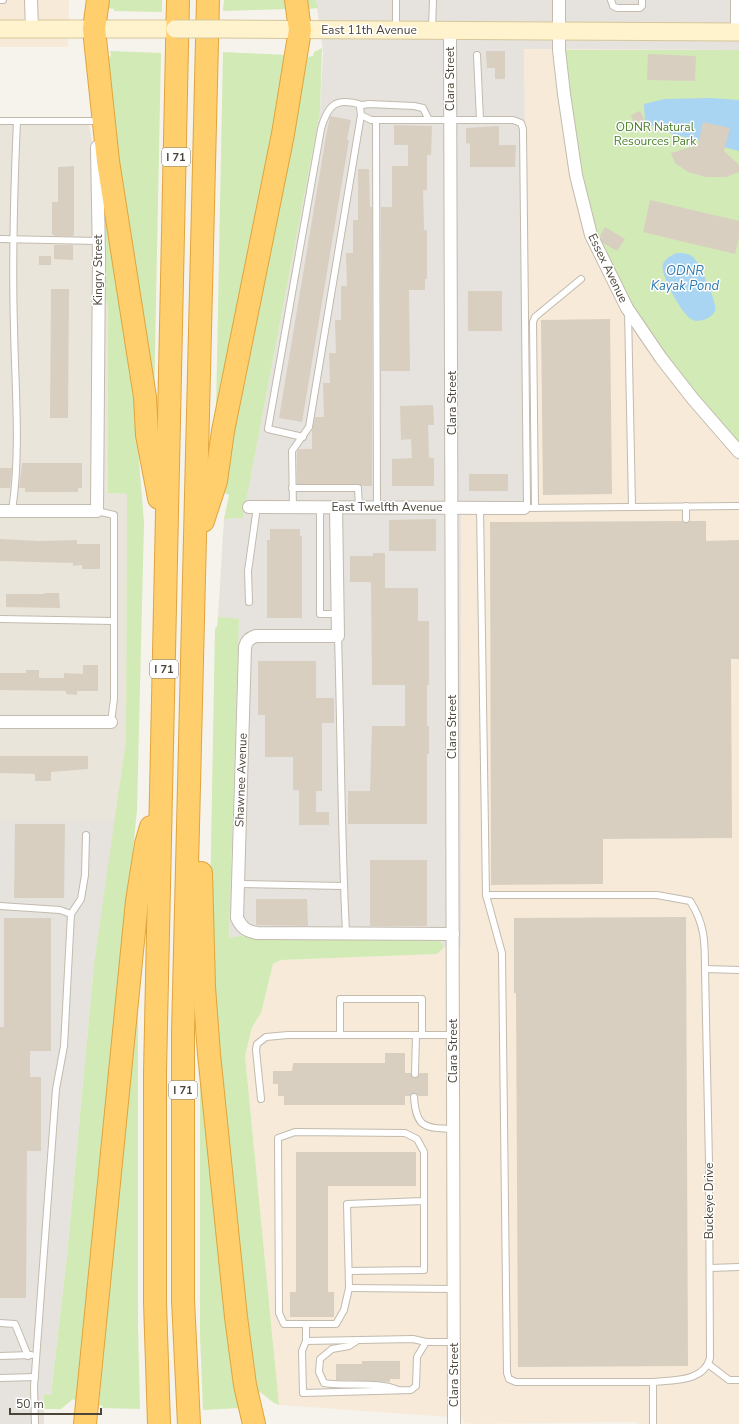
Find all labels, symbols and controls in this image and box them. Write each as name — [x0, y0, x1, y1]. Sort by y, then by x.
street label: East 11th Avenue — [321, 22, 417, 38]
street label: Clara Street — [442, 46, 458, 111]
park label: ODNR Natural Resources Park — [614, 119, 697, 149]
road number: I 71 — [162, 148, 190, 166]
street label: Essex Avenue — [584, 231, 632, 305]
street label: Kingry Street — [90, 234, 106, 305]
water label: ODNR Kayak Pond — [651, 262, 720, 295]
street label: Clara Street — [444, 370, 460, 435]
street label: East Twelfth Avenue — [331, 499, 443, 515]
road number: I 71 — [150, 660, 178, 678]
street label: Clara Street — [444, 694, 460, 759]
street label: Shawnee Avenue — [231, 733, 251, 827]
street label: Clara Street — [445, 1018, 461, 1083]
road number: I 71 — [169, 1081, 197, 1099]
street label: Buckeye Drive — [701, 1163, 717, 1239]
street label: Clara Street — [446, 1342, 462, 1407]
scale bar — [10, 1390, 101, 1416]
text: 50 m — [16, 1396, 44, 1412]

